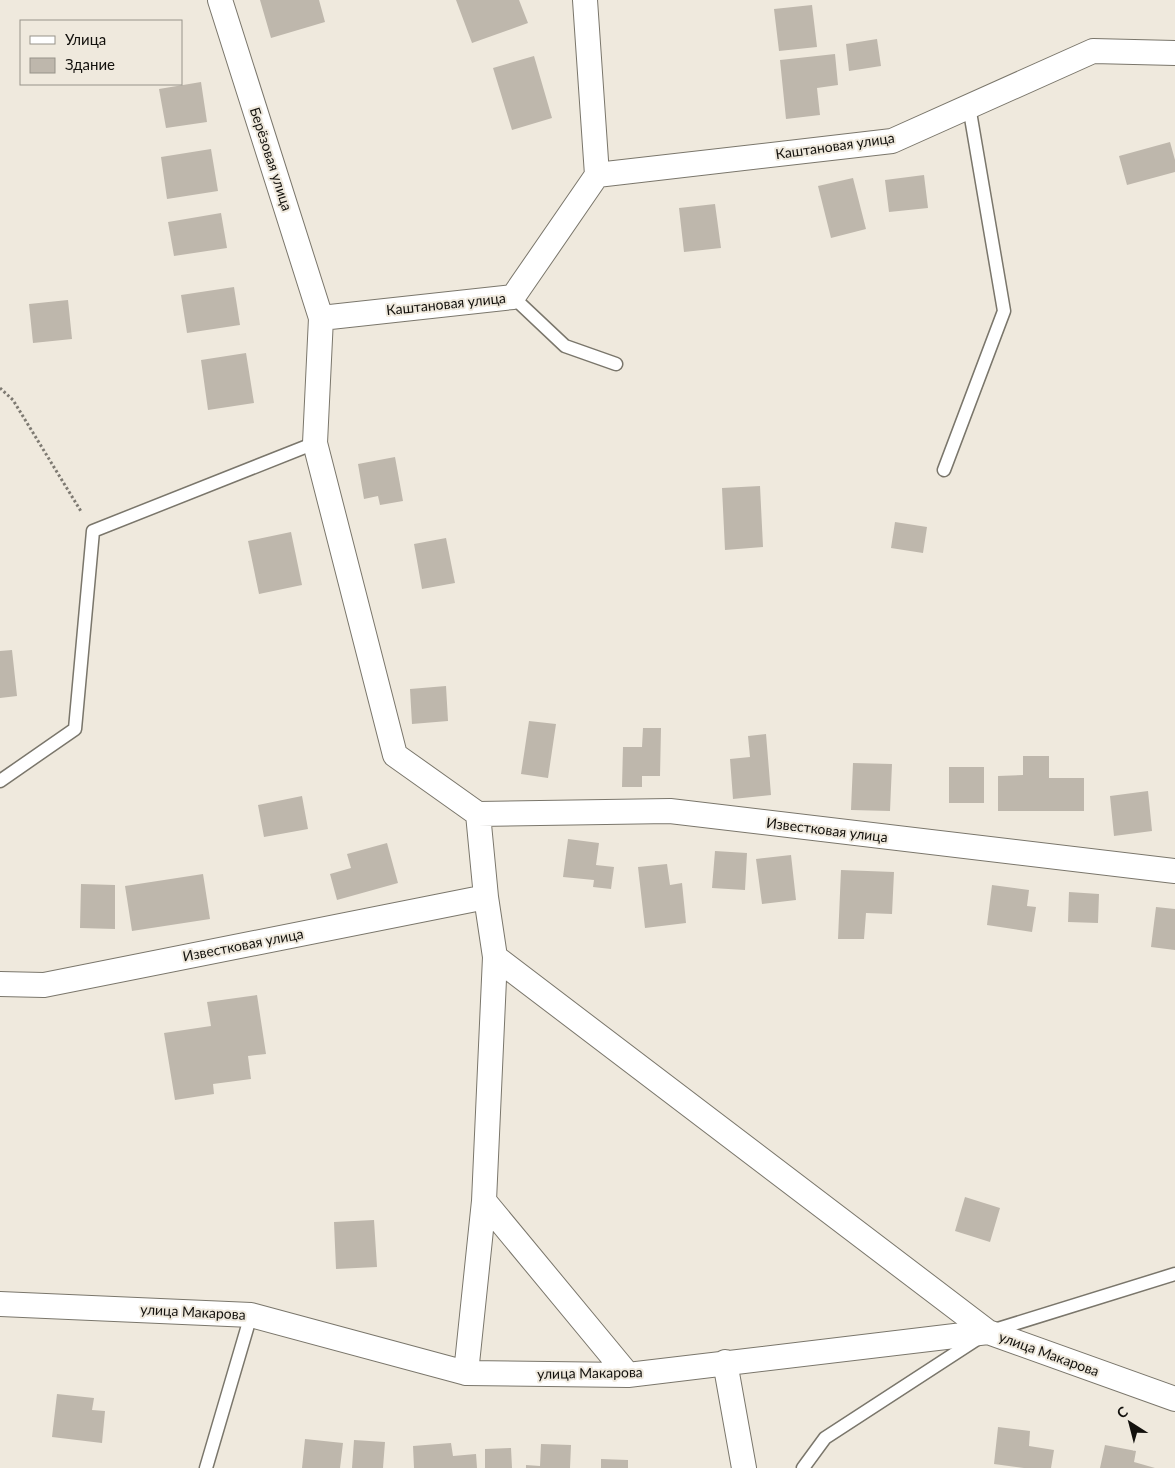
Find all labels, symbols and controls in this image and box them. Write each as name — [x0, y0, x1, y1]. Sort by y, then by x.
legend — [20, 20, 182, 85]
text: Улица — [65, 30, 106, 48]
text: Здание — [65, 55, 115, 73]
street label: Берёзовая улица — [247, 105, 296, 213]
street label: Каштановая улица — [774, 129, 896, 162]
street label: Каштановая улица — [385, 289, 507, 318]
street label: Известковая улица — [765, 814, 889, 845]
street label: Известковая улица — [181, 924, 305, 965]
street label: улица Макарова — [140, 1300, 246, 1323]
street label: улица Макарова — [997, 1328, 1102, 1380]
street label: улица Макарова — [537, 1363, 643, 1382]
north arrow — [1105, 1398, 1155, 1448]
text: С — [1113, 1402, 1131, 1422]

